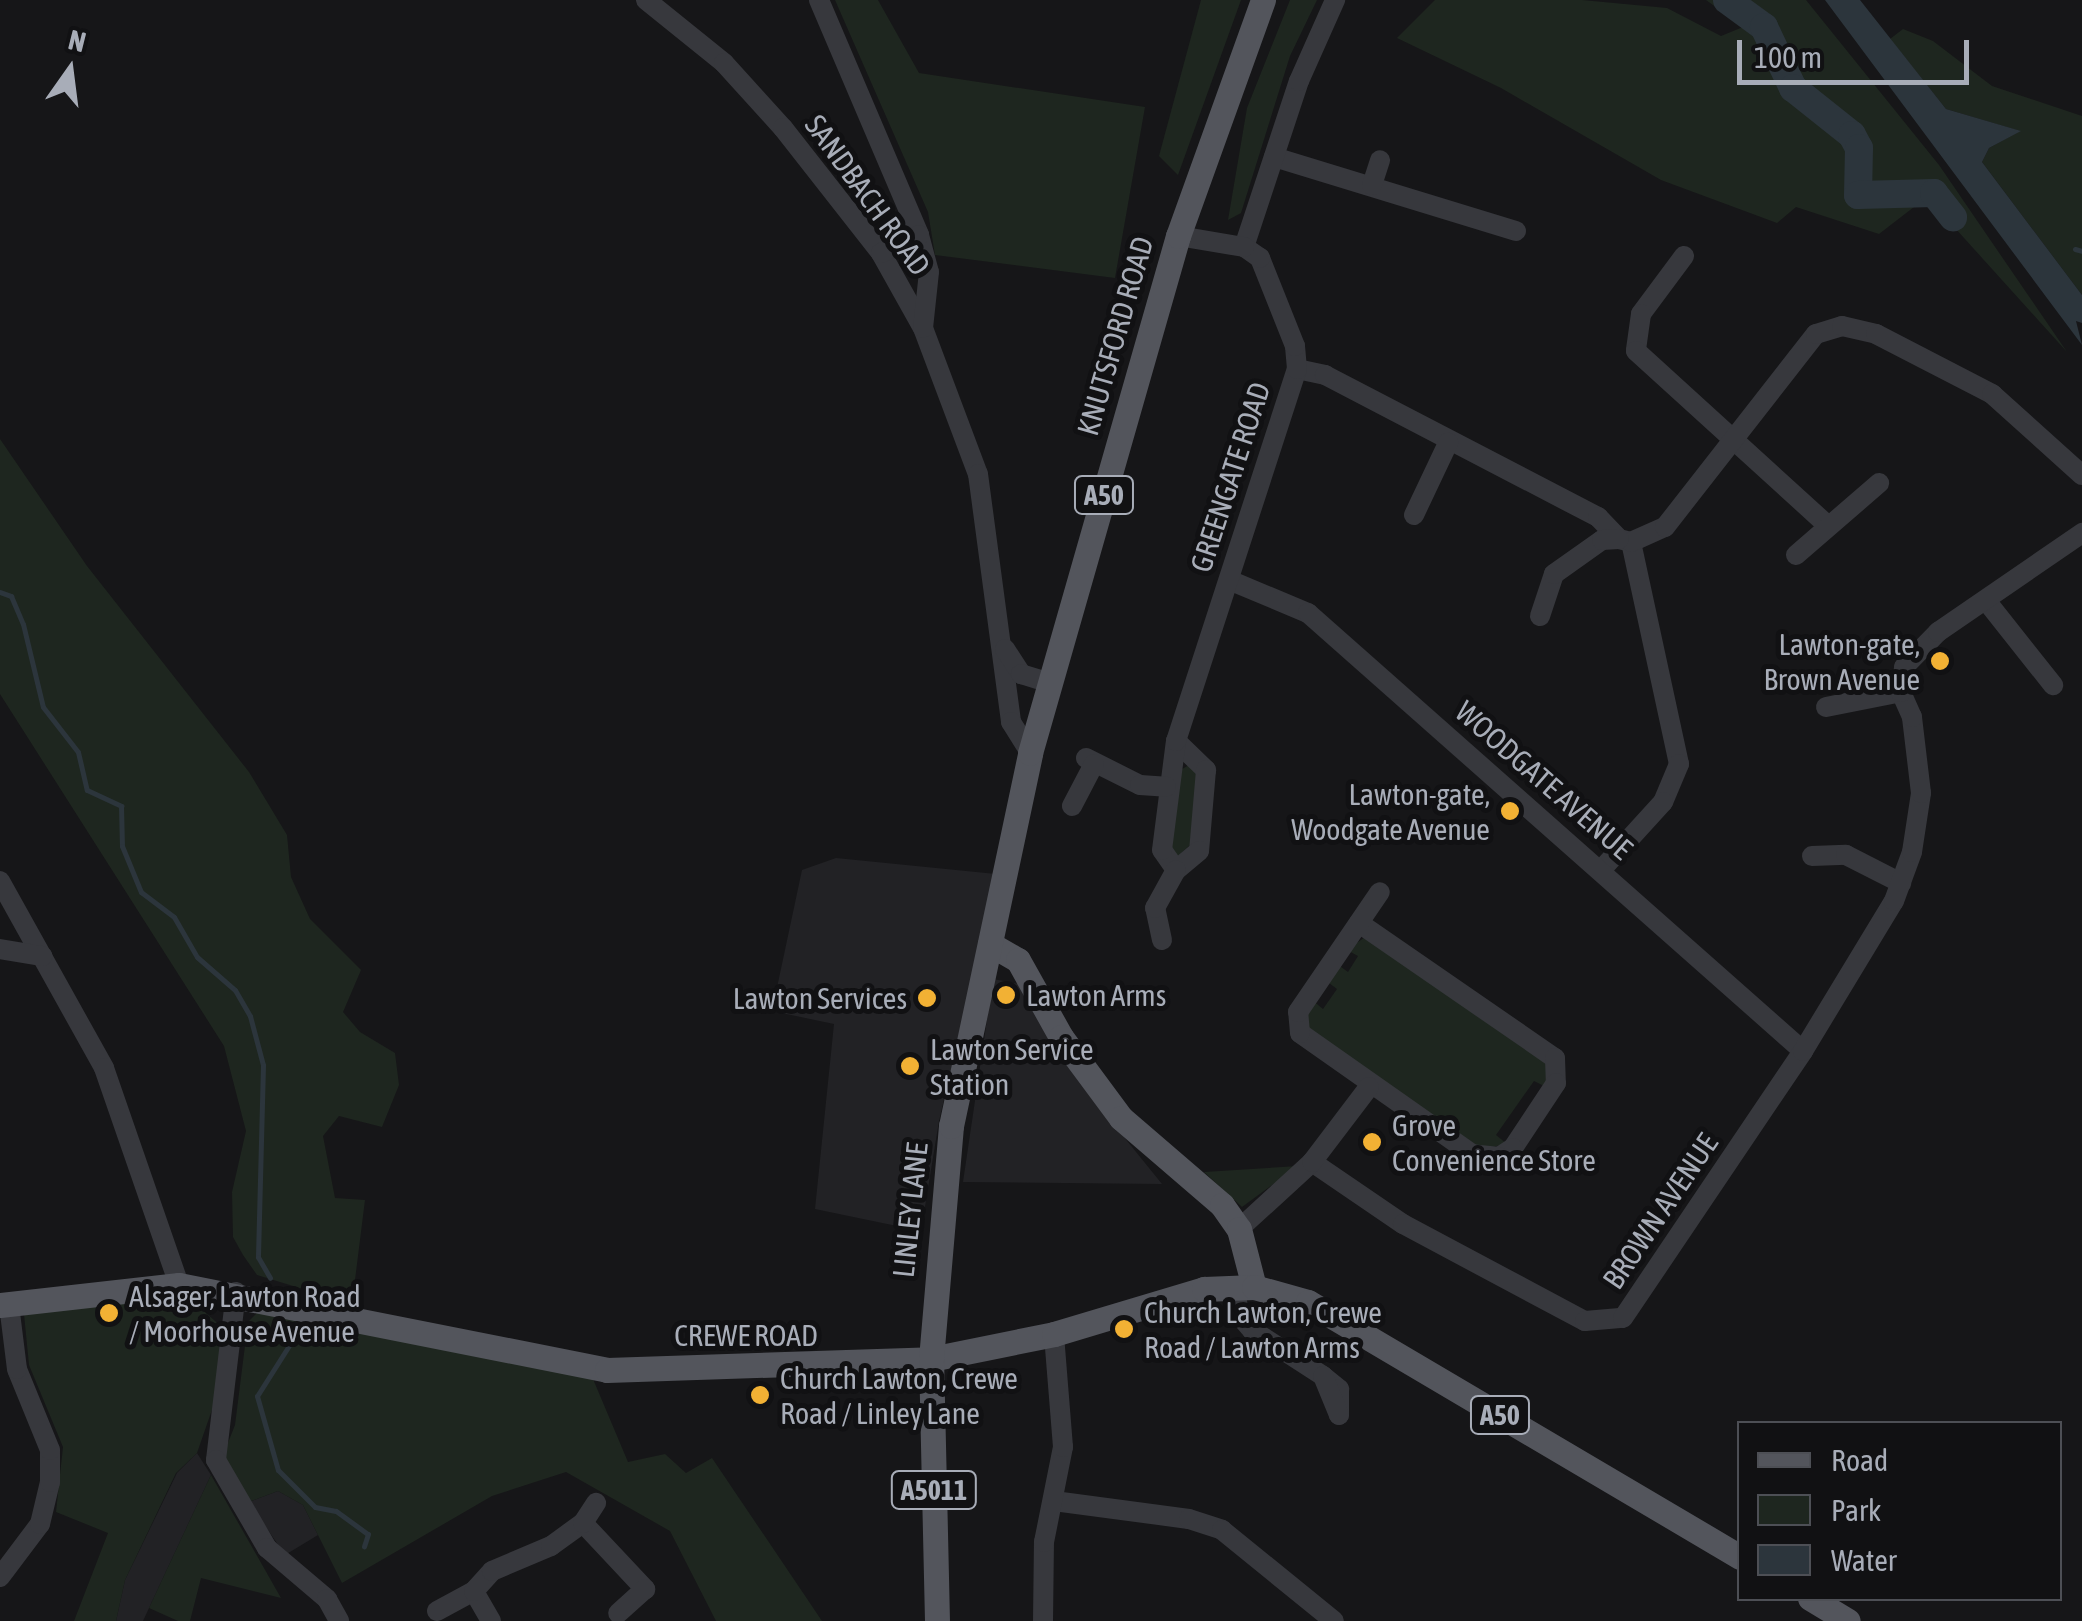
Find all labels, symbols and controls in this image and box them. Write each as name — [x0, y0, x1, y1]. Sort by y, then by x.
north arrow — [20, 20, 120, 120]
scale bar — [1742, 20, 1974, 82]
text: N — [65, 23, 89, 58]
text: 100 m — [1754, 40, 1822, 74]
street label: SANDBACH ROAD — [798, 108, 938, 282]
street label: KNUTSFORD ROAD — [1069, 232, 1161, 440]
street label: GREENGATE ROAD — [1182, 378, 1278, 576]
road number: A50 — [1072, 472, 1136, 518]
place label: Lawton-gate, Brown Avenue — [1764, 626, 1920, 696]
marker: Lawton-gate, Brown Avenue — [1929, 650, 1951, 672]
street label: WOODGATE AVENUE — [1448, 693, 1640, 867]
place label: Lawton-gate, Woodgate Avenue — [1291, 776, 1490, 846]
marker: Lawton-gate, Woodgate Avenue — [1499, 800, 1521, 822]
place label: Lawton Arms — [1026, 977, 1166, 1013]
place label: Lawton Services — [733, 980, 907, 1016]
marker: Lawton Arms — [995, 984, 1017, 1006]
marker: Lawton Services — [916, 987, 938, 1009]
place label: Lawton Service Station — [930, 1031, 1094, 1102]
marker: Lawton Service Station — [899, 1055, 921, 1077]
place label: Grove Convenience Store — [1392, 1107, 1596, 1178]
street label: BROWN AVENUE — [1595, 1127, 1725, 1295]
marker: Grove Convenience Store — [1361, 1131, 1383, 1153]
street label: LINLEY LANE — [885, 1141, 935, 1279]
place label: Alsager, Lawton Road / Moorhouse Avenue — [129, 1278, 361, 1348]
place label: Church Lawton, Crewe Road / Lawton Arms — [1144, 1294, 1382, 1364]
marker: Alsager, Lawton Road / Moorhouse Avenue — [98, 1302, 120, 1324]
street label: CREWE ROAD — [674, 1317, 818, 1353]
marker: Church Lawton, Crewe Road / Lawton Arms — [1113, 1318, 1135, 1340]
place label: Church Lawton, Crewe Road / Linley Lane — [780, 1360, 1018, 1430]
marker: Church Lawton, Crewe Road / Linley Lane — [749, 1384, 771, 1406]
road number: A50 — [1468, 1392, 1532, 1438]
legend — [1737, 1421, 2062, 1601]
text: Road — [1831, 1443, 1888, 1477]
road number: A5011 — [889, 1467, 979, 1513]
text: Park — [1831, 1493, 1881, 1527]
text: Water — [1831, 1543, 1897, 1577]

